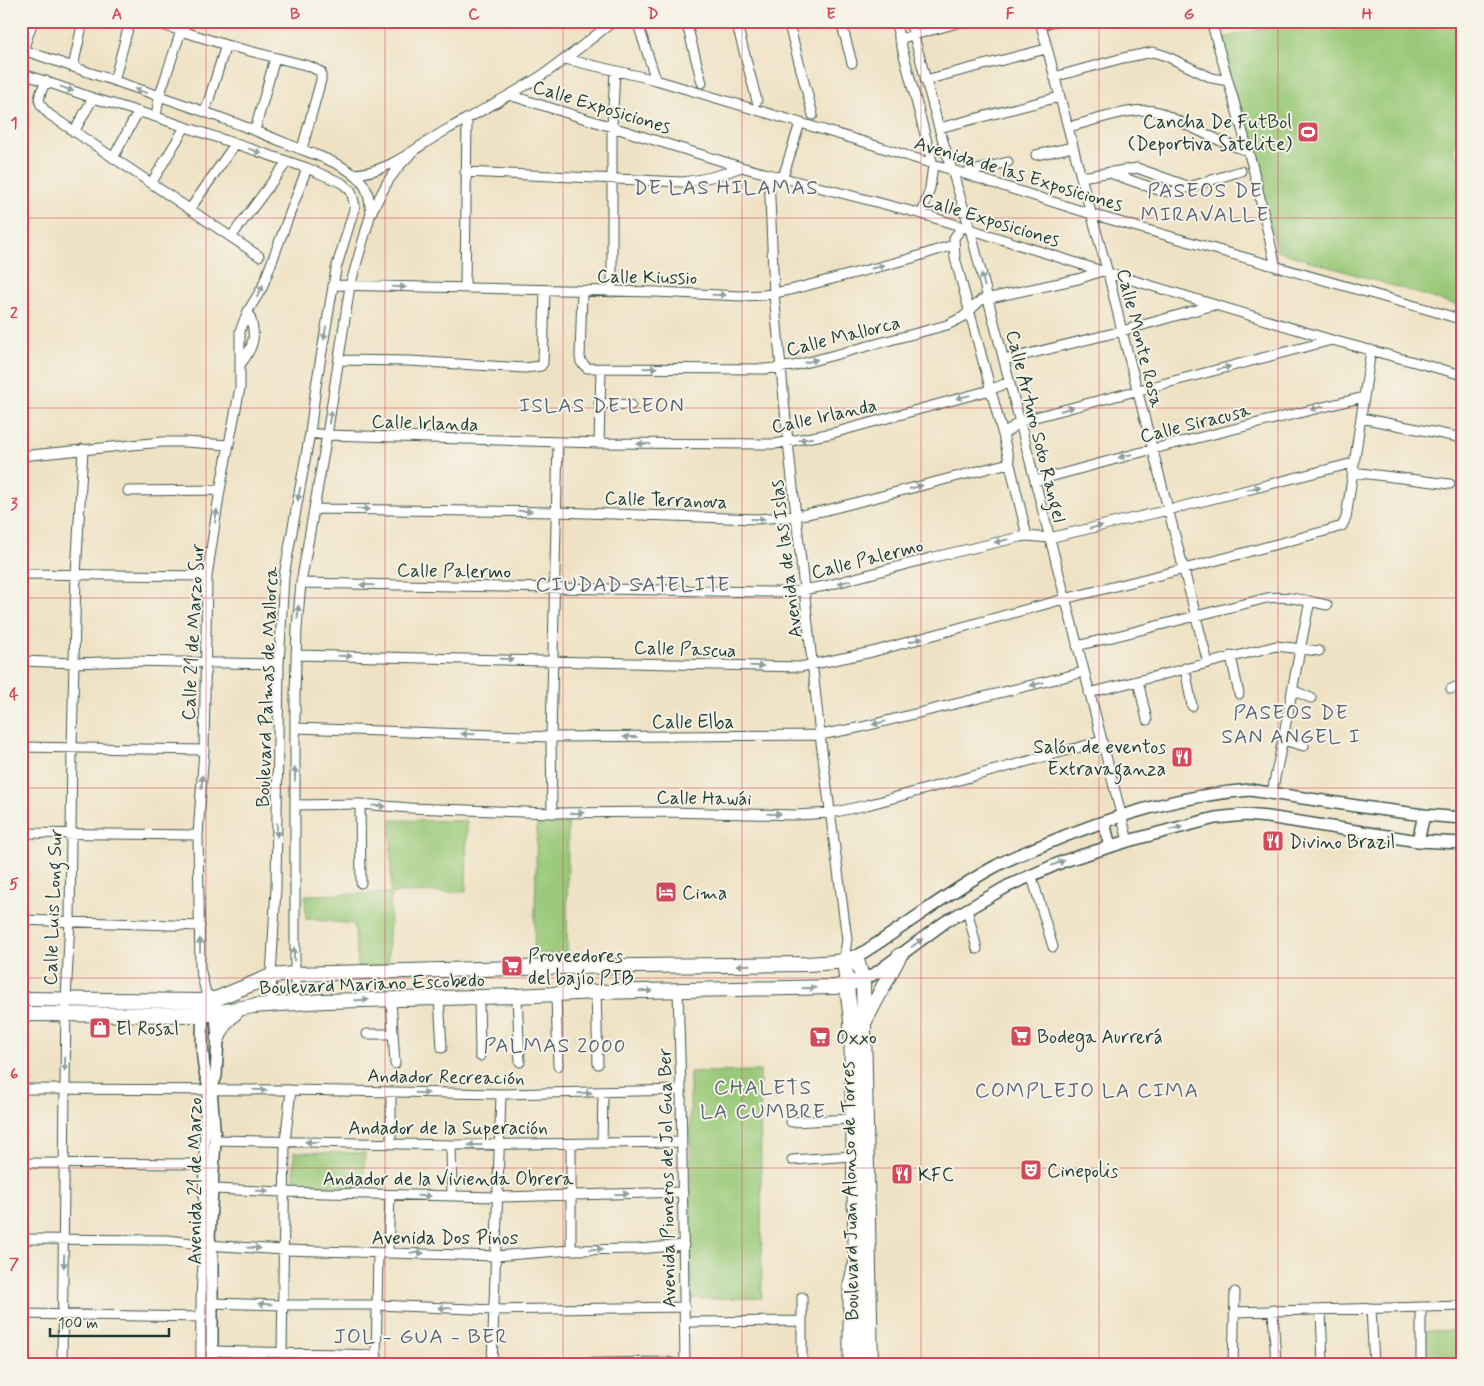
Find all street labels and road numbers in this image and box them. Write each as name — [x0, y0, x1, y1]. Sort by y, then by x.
street label: Calle Exposiciones — [529, 75, 674, 140]
street label: Avenida de las Exposiciones — [911, 131, 1126, 218]
street label: Calle Exposiciones — [918, 188, 1063, 253]
street label: Calle Kiussio — [597, 264, 697, 291]
street label: Calle Monte Rosa — [1110, 266, 1169, 411]
street label: Calle Mallorca — [784, 310, 903, 363]
street label: Calle Arturo Soto Rangel — [997, 328, 1072, 526]
street label: Calle Irlanda — [769, 393, 879, 440]
street label: Calle Siracusa — [1137, 397, 1254, 449]
street label: Calle Irlanda — [371, 409, 479, 438]
street label: Avenida de las Islas — [764, 478, 809, 639]
street label: Calle Terranova — [604, 486, 728, 515]
street label: Calle Palermo — [809, 533, 926, 585]
street label: Calle 21 de Marzo Sur — [176, 543, 211, 721]
street label: Calle Palermo — [397, 558, 511, 585]
street label: Boulevard Palmas de Mallorca — [251, 566, 284, 808]
street label: Calle Pascua — [633, 635, 737, 664]
street label: Calle Elba — [652, 710, 734, 735]
street label: Calle Hawái — [656, 785, 752, 812]
street label: Calle Luis Long Sur — [38, 828, 72, 986]
street label: Boulevard Mariano Escobedo — [259, 968, 485, 1001]
street label: Avenida Pioneros de Jol Gua Ber — [653, 1048, 682, 1308]
street label: Boulevard Juan Alonso de Torres — [836, 1061, 865, 1321]
street label: Andador Recreación — [367, 1064, 525, 1091]
street label: Avenida 21 de Marzo — [183, 1097, 208, 1265]
street label: Andador de la Superación — [348, 1116, 548, 1141]
street label: Andador de la Vivienda Obrera — [323, 1167, 574, 1192]
street label: Avenida Dos Pinos — [372, 1226, 518, 1251]

